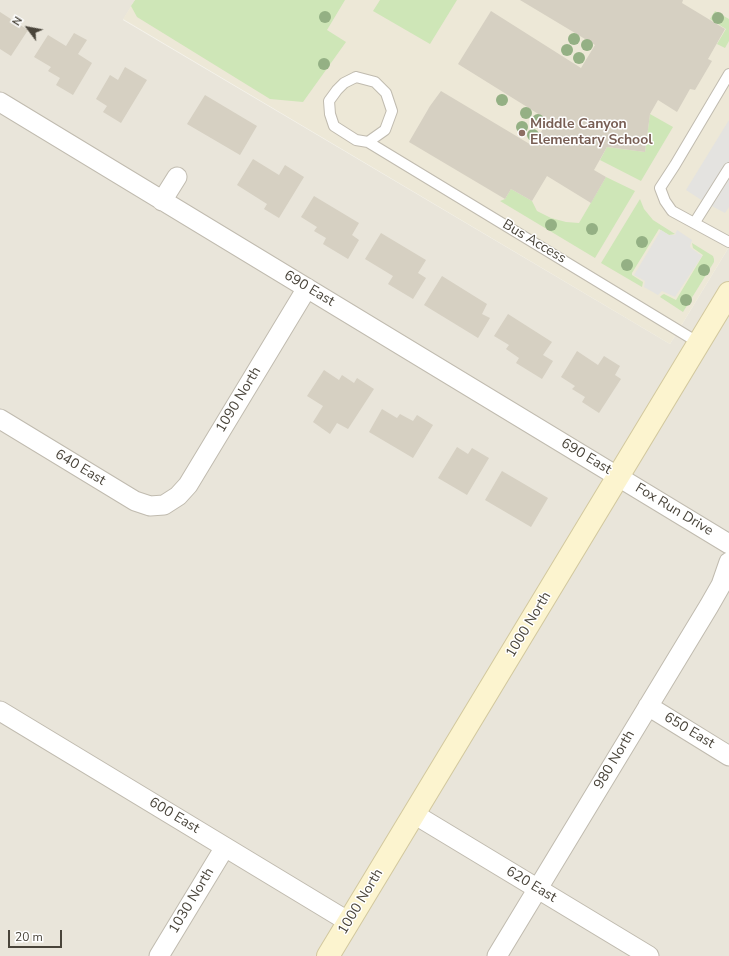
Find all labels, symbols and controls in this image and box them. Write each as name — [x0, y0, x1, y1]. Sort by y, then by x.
north arrow — [8, 8, 48, 48]
text: N — [9, 14, 26, 29]
place label: Middle Canyon Elementary School — [530, 117, 653, 150]
marker: Middle Canyon Elementary School — [517, 128, 527, 138]
street label: Bus Access — [499, 216, 569, 268]
street label: 690 East — [281, 267, 337, 311]
street label: 1090 North — [213, 364, 265, 436]
street label: 690 East — [558, 435, 614, 479]
street label: 640 East — [52, 446, 108, 490]
street label: Fox Run Drive — [632, 480, 716, 540]
street label: 1000 North — [503, 589, 555, 661]
street label: 650 East — [661, 709, 717, 753]
street label: 980 North — [591, 728, 639, 792]
street label: 600 East — [146, 794, 202, 838]
street label: 620 East — [503, 863, 559, 907]
street label: 1030 North — [166, 865, 218, 937]
street label: 1000 North — [335, 866, 387, 938]
scale bar — [10, 922, 64, 948]
text: 20 m — [15, 929, 43, 945]

